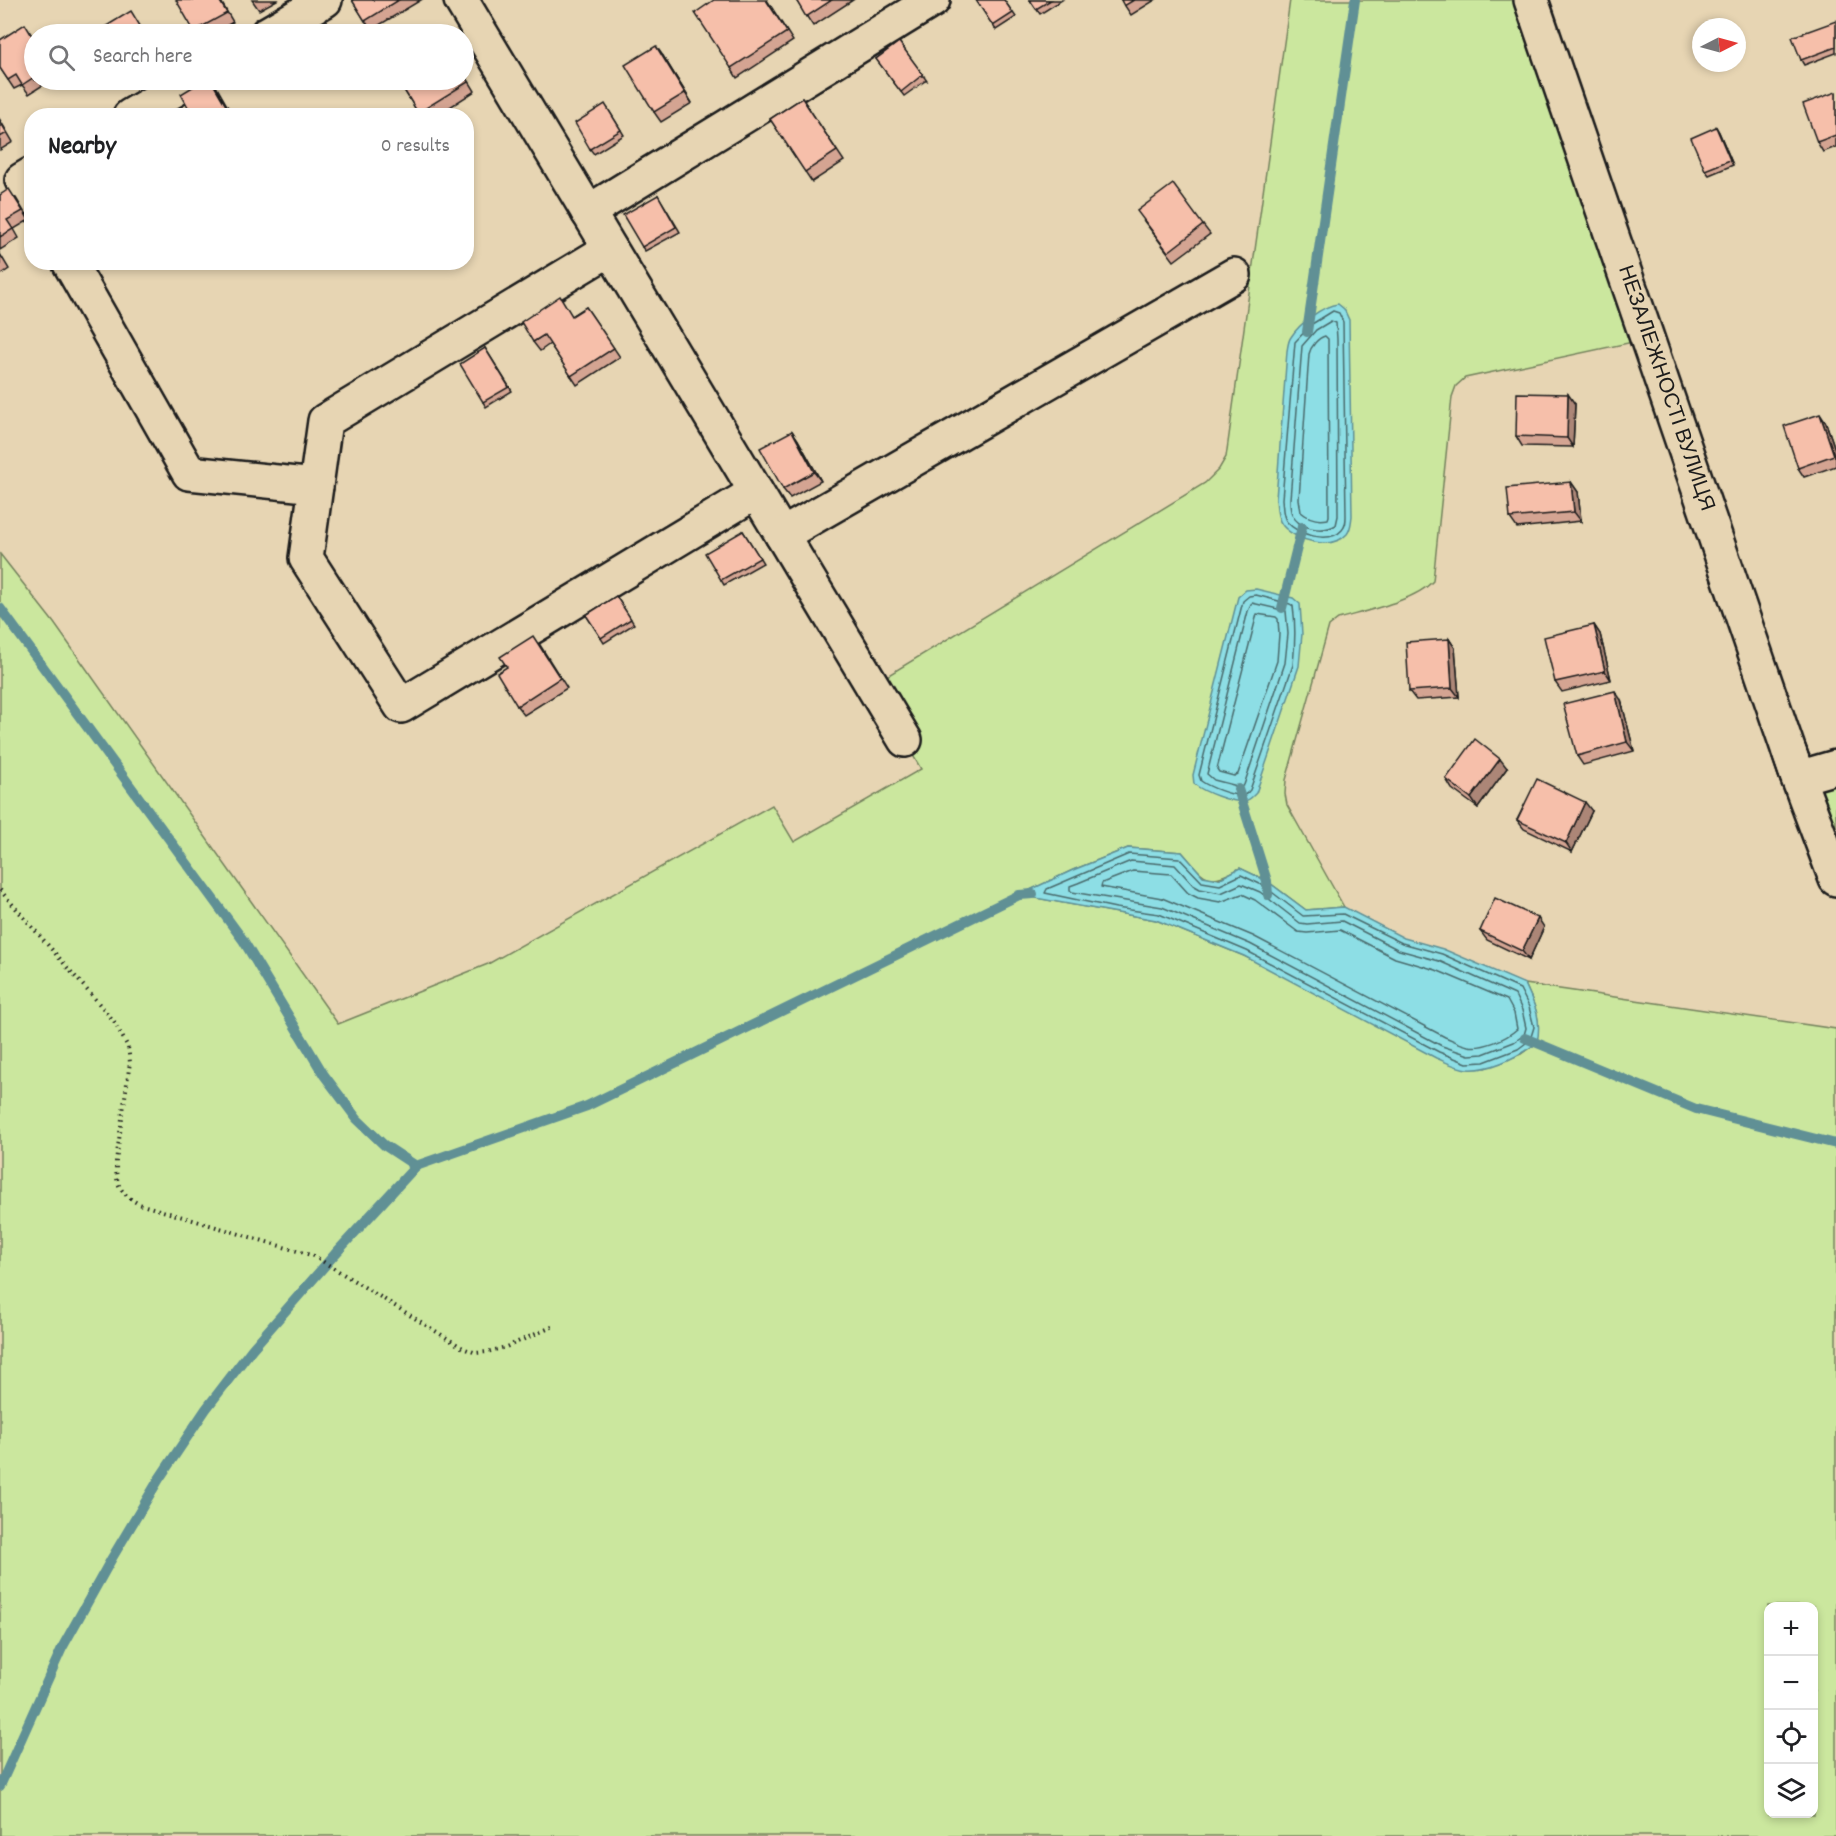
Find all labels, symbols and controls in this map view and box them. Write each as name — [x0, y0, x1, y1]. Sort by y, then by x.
north arrow — [1692, 18, 1746, 72]
search box — [24, 24, 474, 90]
icon: search — [45, 41, 78, 74]
text: Search here — [93, 42, 192, 73]
text: Nearby — [48, 129, 116, 166]
text: 0 results — [381, 133, 450, 161]
street label: НЕЗАЛЕЖНОСТІ ВУЛИЦЯ — [1608, 262, 1720, 516]
map controls — [1764, 1602, 1818, 1818]
button: + — [1764, 1602, 1818, 1656]
button: − — [1764, 1656, 1818, 1710]
button: locate — [1764, 1710, 1818, 1764]
button: layers — [1764, 1764, 1818, 1818]

